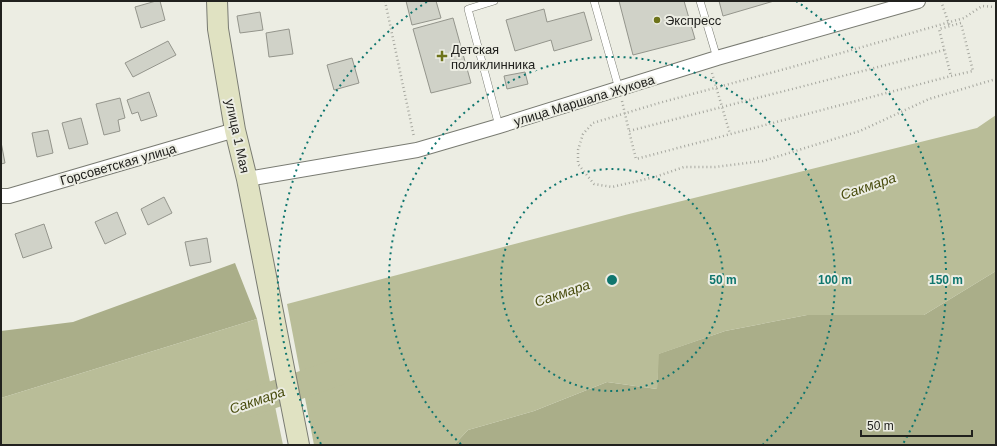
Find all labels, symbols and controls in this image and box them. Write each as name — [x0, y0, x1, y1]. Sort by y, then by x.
place label: Экспресс — [665, 13, 722, 28]
marker: Экспресс — [652, 15, 662, 25]
place label: Детская поликлинника — [451, 42, 536, 72]
marker: Детская поликлинника — [436, 50, 448, 62]
street label: улица Маршала Жукова — [512, 72, 657, 129]
street label: улица 1 Мая — [222, 98, 253, 175]
street label: Горсоветская улица — [58, 141, 179, 188]
water label: Сакмара — [838, 169, 898, 203]
centre of rings — [605, 273, 619, 287]
text: 50 m — [709, 273, 737, 287]
text: 100 m — [818, 273, 852, 287]
text: 150 m — [929, 273, 963, 287]
water label: Сакмара — [532, 276, 592, 310]
water label: Сакмара — [227, 383, 287, 417]
scale bar — [861, 412, 972, 438]
text: 50 m — [867, 419, 894, 433]

